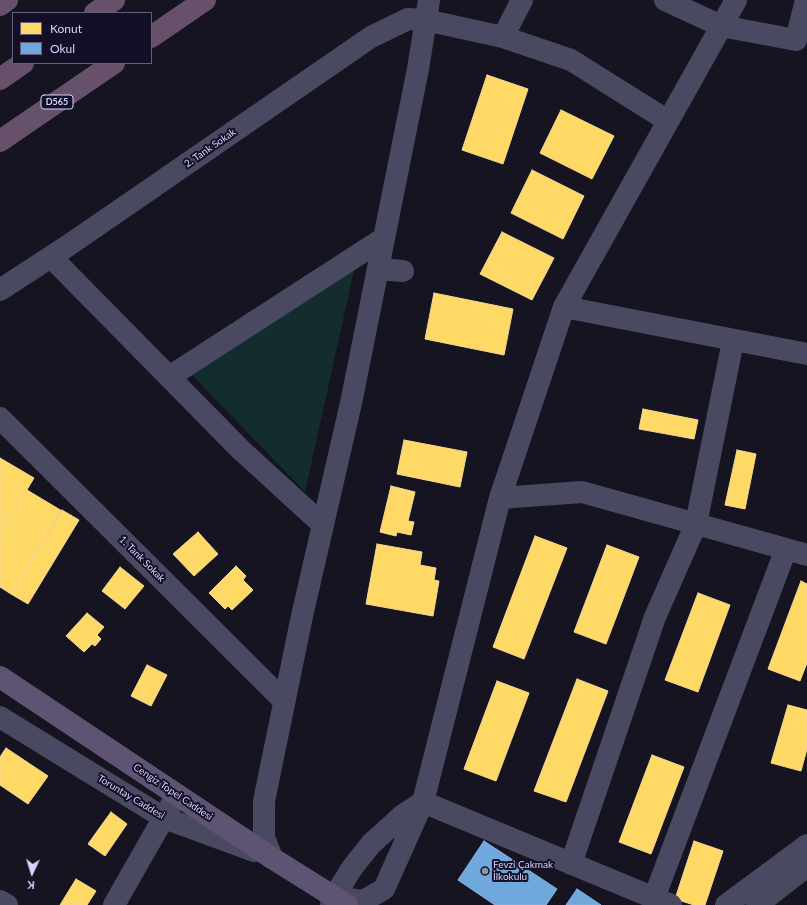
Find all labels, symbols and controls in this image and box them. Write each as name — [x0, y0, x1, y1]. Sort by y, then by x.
legend — [12, 12, 152, 64]
text: Konut — [50, 21, 82, 36]
text: Okul — [50, 41, 75, 56]
road number: D565 — [41, 95, 73, 109]
street label: 2. Tank Sokak — [182, 126, 238, 170]
street label: 1. Tank Sokak — [117, 534, 167, 584]
street label: Cengiz Topel Caddesi — [131, 761, 215, 823]
street label: Toruntay Caddesi — [95, 772, 167, 822]
north arrow — [12, 853, 52, 893]
place label: Fevzi Çakmak İlkokulu — [493, 859, 553, 882]
marker: Fevzi Çakmak İlkokulu — [480, 866, 490, 876]
text: K — [27, 879, 35, 892]

